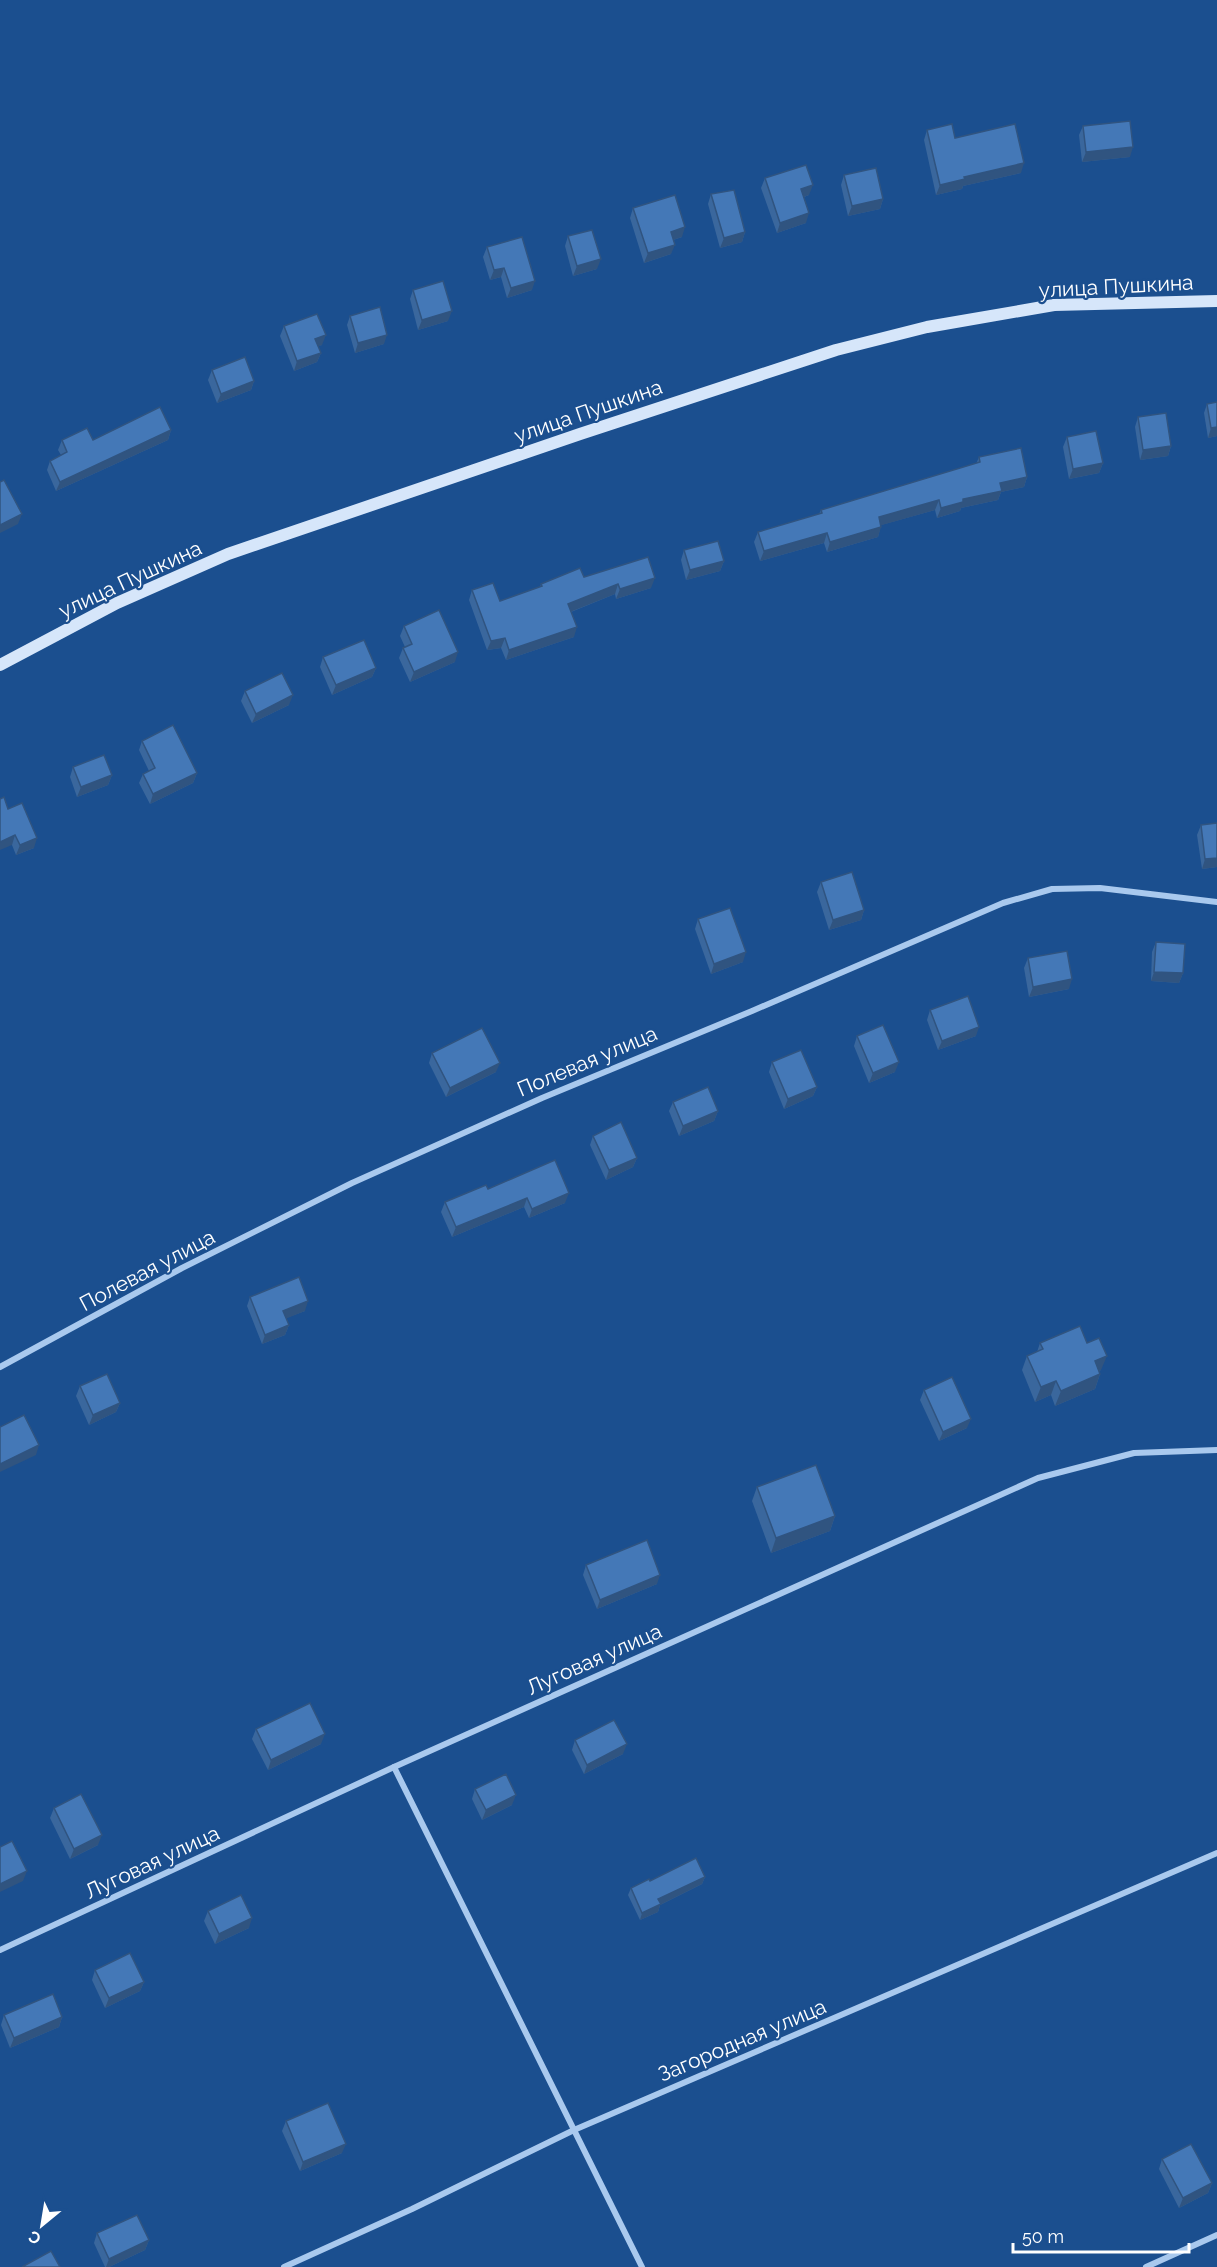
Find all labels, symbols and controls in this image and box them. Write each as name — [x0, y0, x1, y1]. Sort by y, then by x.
street label: улица Пушкина — [1038, 269, 1194, 303]
street label: улица Пушкина — [511, 374, 665, 448]
street label: улица Пушкина — [54, 535, 206, 623]
street label: Полевая улица — [513, 1020, 661, 1102]
street label: Полевая улица — [75, 1224, 219, 1316]
street label: Луговая улица — [522, 1618, 666, 1700]
street label: Луговая улица — [81, 1820, 223, 1904]
street label: Загородная улица — [654, 1993, 830, 2087]
north arrow — [12, 2195, 72, 2255]
scale bar — [1013, 2216, 1188, 2254]
text: 50 m — [1022, 2226, 1064, 2247]
text: С — [25, 2227, 44, 2249]

